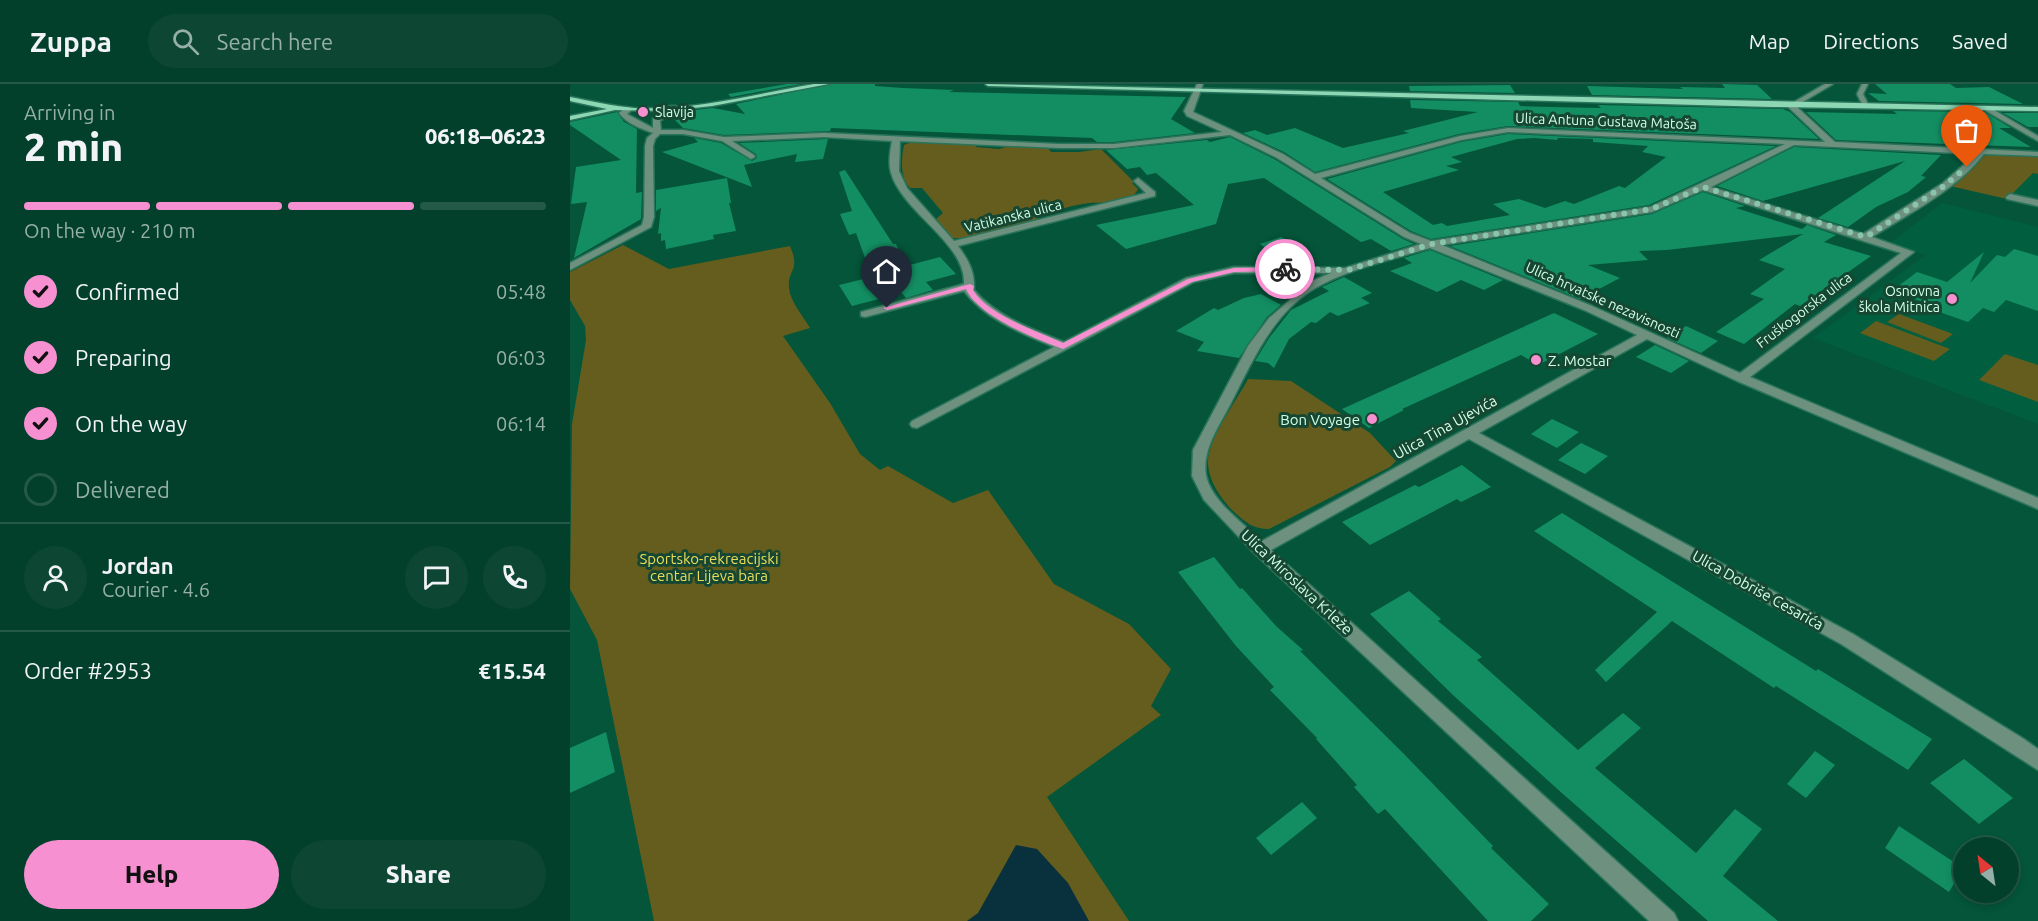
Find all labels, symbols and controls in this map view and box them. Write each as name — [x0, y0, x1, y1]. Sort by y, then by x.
search box — [148, 14, 568, 68]
icon: search — [169, 25, 202, 58]
text: Zuppa — [30, 26, 112, 57]
text: Search here — [217, 29, 333, 54]
text: Map — [1749, 29, 1790, 53]
text: Directions — [1823, 29, 1919, 53]
text: Saved — [1952, 29, 2008, 53]
text: Arriving in — [24, 101, 115, 124]
place label: Slavija — [655, 104, 694, 120]
marker: Slavija — [636, 105, 650, 119]
pin — [1941, 105, 1992, 167]
street label: Ulica Antuna Gustava Matoša — [1515, 110, 1697, 132]
icon: bag — [1950, 114, 1983, 147]
text: 06:18–06:23 — [425, 123, 546, 148]
text: 2 min — [24, 125, 123, 168]
street label: Vatikanska ulica — [963, 196, 1063, 236]
text: On the way · 210 m — [24, 219, 196, 242]
courier — [1255, 239, 1315, 299]
pin — [861, 246, 912, 308]
icon: bike — [1269, 253, 1302, 286]
icon: home — [870, 255, 903, 288]
street label: Ulica hrvatske nezavisnosti — [1523, 259, 1683, 341]
street label: Fruškogorska ulica — [1753, 269, 1855, 351]
icon: check — [24, 275, 57, 308]
text: Confirmed — [75, 279, 180, 304]
text: 05:48 — [496, 280, 546, 303]
place label: Osnovna škola Mitnica — [1859, 283, 1940, 315]
marker: Osnovna škola Mitnica — [1945, 292, 1959, 306]
icon: check — [24, 341, 57, 374]
text: Preparing — [75, 345, 172, 370]
text: 06:03 — [496, 346, 546, 369]
place label: Z. Mostar — [1548, 352, 1612, 369]
marker: Z. Mostar — [1529, 353, 1543, 367]
street label: Ulica Tina Ujevića — [1390, 392, 1500, 462]
icon: check — [24, 407, 57, 440]
text: On the way — [75, 411, 187, 436]
place label: Bon Voyage — [1280, 411, 1360, 428]
text: 06:14 — [496, 412, 546, 435]
marker: Bon Voyage — [1365, 412, 1379, 426]
text: Delivered — [75, 477, 170, 502]
street label: Ulica Miroslava Krleže — [1238, 526, 1356, 638]
button: person — [24, 546, 87, 609]
button: chat — [405, 546, 468, 609]
button: phone — [483, 546, 546, 609]
street label: Ulica Dobriše Cesarića — [1689, 547, 1827, 633]
park label: Sportsko-rekreacijski centar Lijeva bara — [639, 550, 779, 584]
text: Jordan — [102, 553, 174, 578]
text: Courier · 4.6 — [102, 578, 210, 601]
text: Order #2953 — [24, 658, 152, 683]
text: €15.54 — [479, 658, 546, 683]
north arrow — [1953, 837, 2019, 903]
map controls — [1953, 837, 2019, 903]
button: Help — [24, 840, 279, 909]
button: Share — [291, 840, 546, 909]

